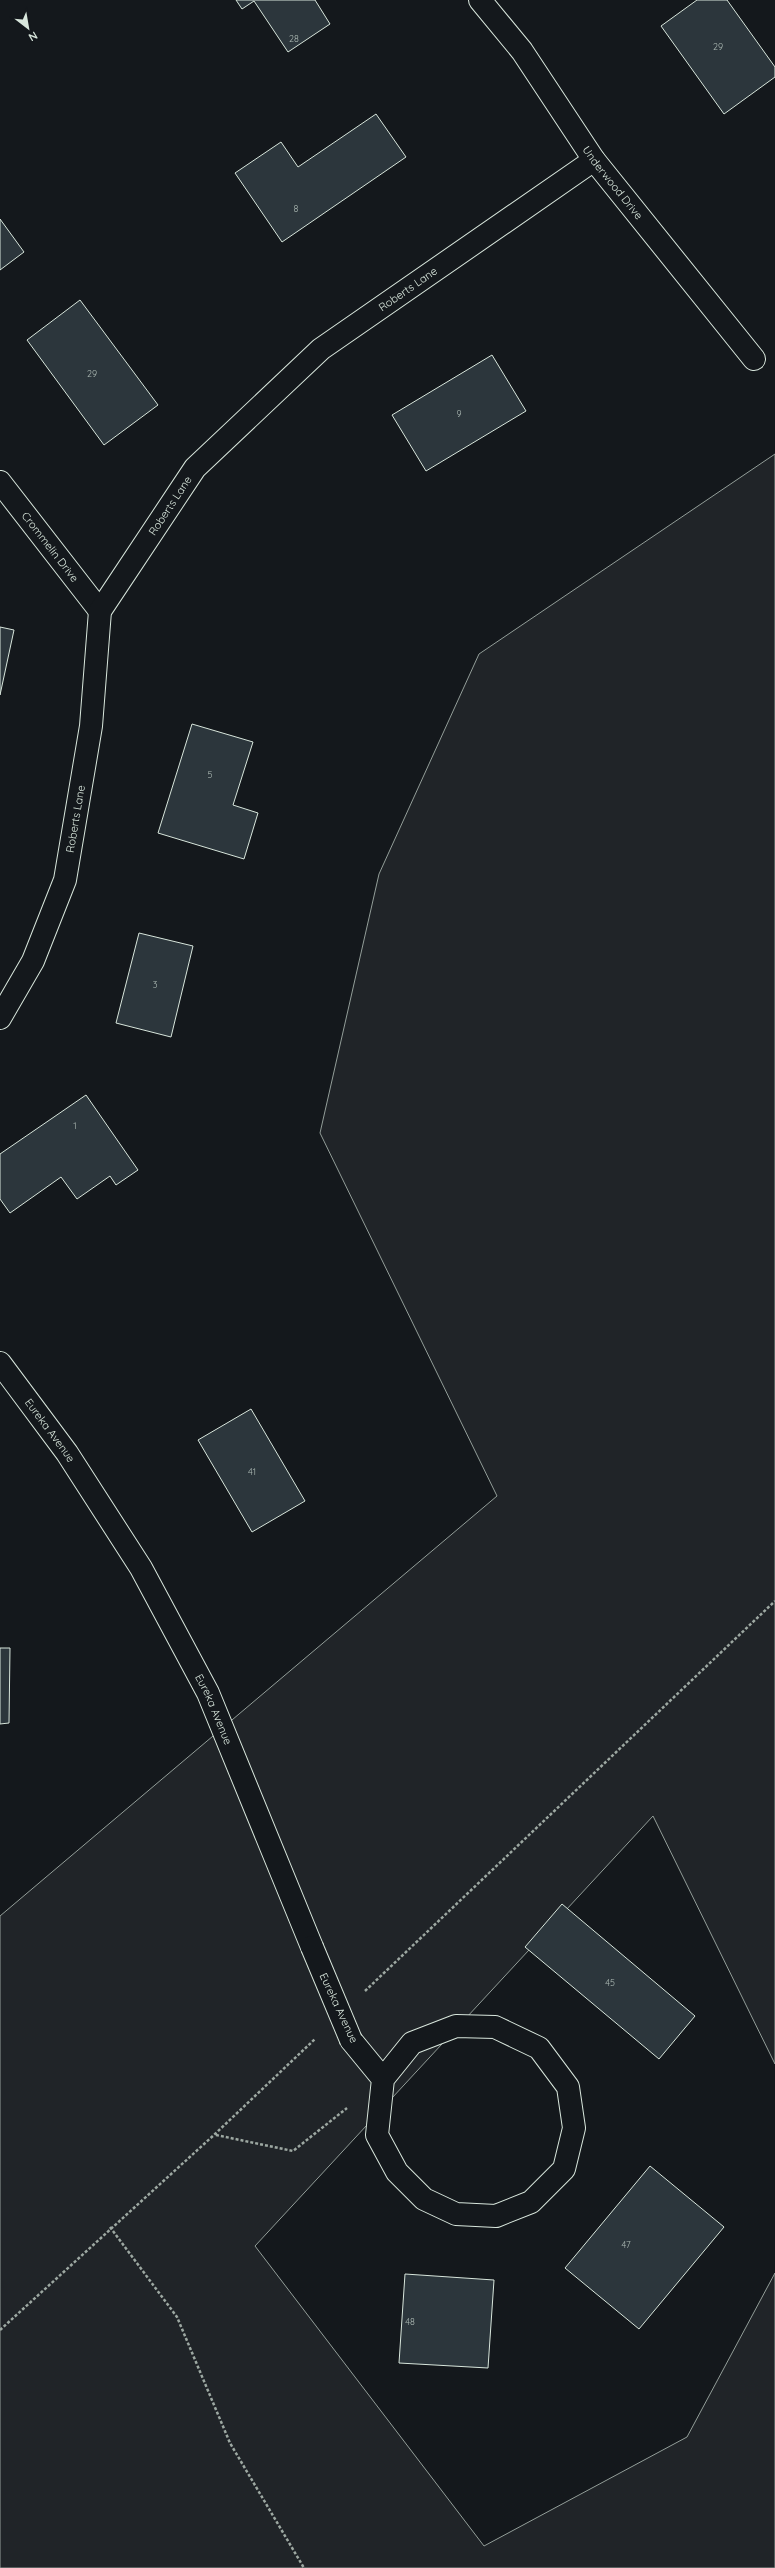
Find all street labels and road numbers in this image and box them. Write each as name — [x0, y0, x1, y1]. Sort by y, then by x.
street label: Underwood Drive — [580, 143, 646, 222]
street label: Roberts Lane — [376, 264, 440, 314]
street label: Roberts Lane — [145, 473, 195, 538]
street label: Crommelin Drive — [19, 509, 82, 585]
street label: Roberts Lane — [63, 784, 88, 854]
street label: Eureka Avenue — [22, 1396, 78, 1465]
street label: Eureka Avenue — [192, 1671, 235, 1747]
street label: Eureka Avenue — [317, 1971, 361, 2045]

